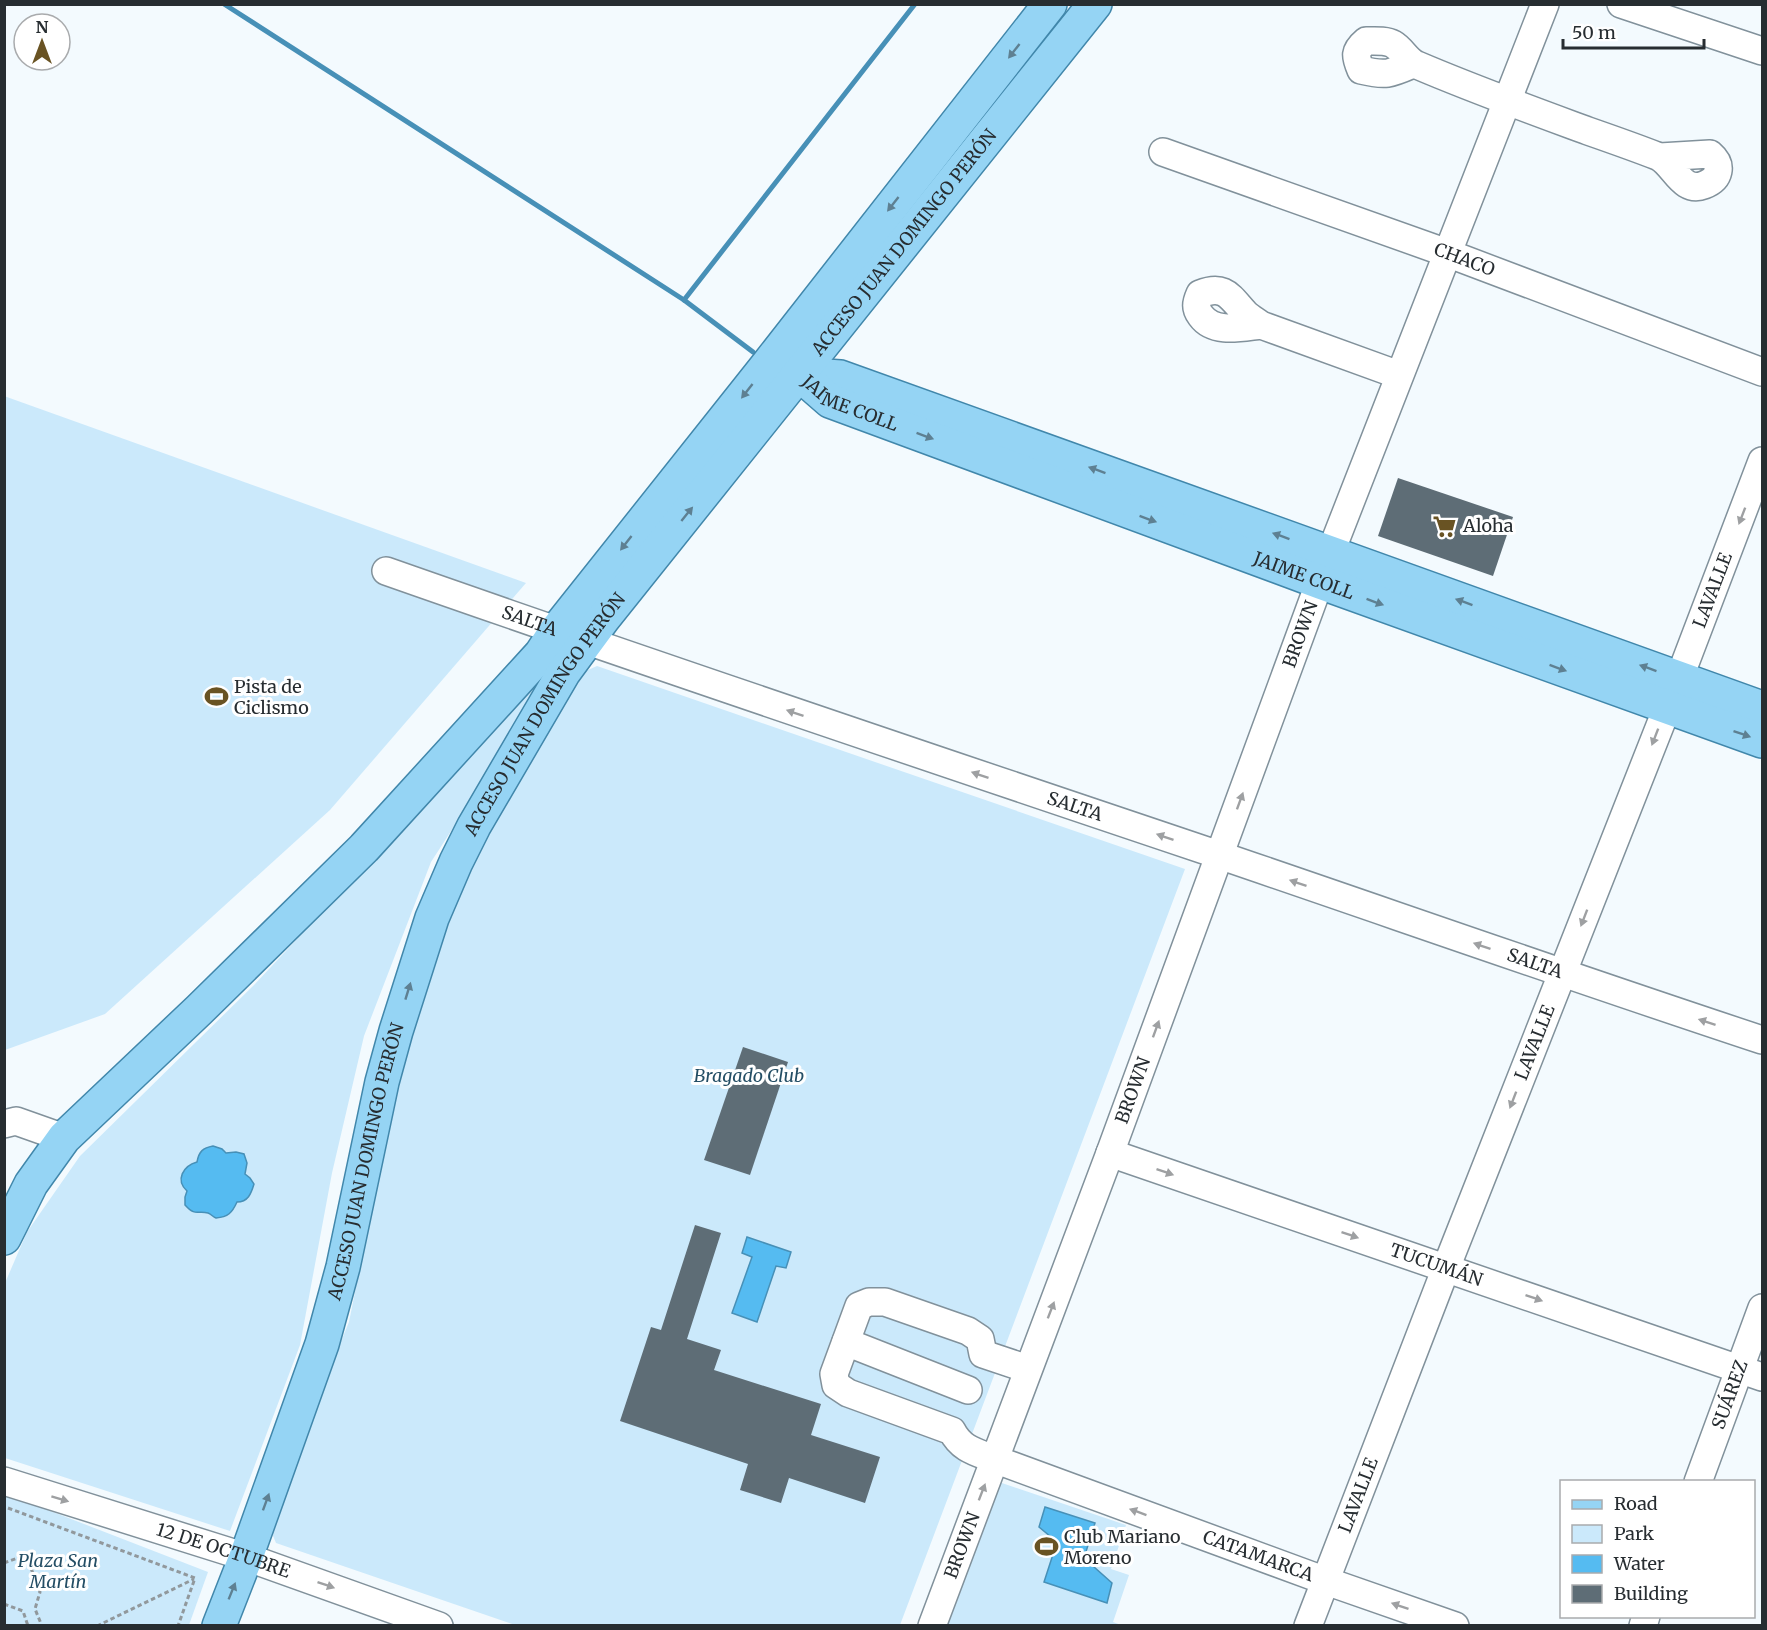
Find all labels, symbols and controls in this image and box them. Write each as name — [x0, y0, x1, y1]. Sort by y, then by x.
north arrow — [12, 12, 72, 72]
scale bar — [1563, 12, 1704, 50]
text: N — [36, 17, 49, 37]
text: 50 m — [1572, 21, 1616, 44]
one-way arrow — [1008, 43, 1020, 58]
street label: ACCESO JUAN DOMINGO PERÓN — [806, 124, 1001, 361]
one-way arrow — [887, 196, 900, 212]
street label: CHACO — [1431, 237, 1498, 281]
street label: JAIME COLL — [796, 369, 901, 436]
one-way arrow — [741, 383, 754, 399]
one-way arrow — [917, 432, 935, 442]
one-way arrow — [1088, 465, 1106, 475]
one-way arrow — [681, 506, 694, 522]
one-way arrow — [1736, 507, 1746, 525]
supermarket icon: Aloha — [1432, 513, 1458, 539]
one-way arrow — [1139, 514, 1157, 524]
place label: Aloha — [1462, 514, 1514, 537]
one-way arrow — [1272, 531, 1290, 541]
one-way arrow — [620, 536, 632, 551]
street label: JAIME COLL — [1249, 546, 1357, 604]
street label: LAVALLE — [1688, 549, 1737, 631]
street label: ACCESO JUAN DOMINGO PERÓN — [459, 588, 630, 840]
one-way arrow — [1455, 597, 1473, 606]
street label: BROWN — [1277, 598, 1323, 671]
one-way arrow — [1366, 598, 1384, 607]
street label: SALTA — [499, 600, 561, 641]
one-way arrow — [1639, 662, 1657, 672]
one-way arrow — [1549, 664, 1567, 674]
place label: Pista de Ciclismo — [234, 675, 309, 719]
sports icon: Pista de Ciclismo — [203, 684, 229, 710]
one-way arrow — [786, 707, 804, 717]
one-way arrow — [1650, 728, 1659, 746]
one-way arrow — [1733, 729, 1751, 739]
one-way arrow — [971, 770, 989, 779]
street label: SALTA — [1044, 786, 1106, 826]
one-way arrow — [1236, 792, 1246, 810]
one-way arrow — [1156, 832, 1174, 841]
one-way arrow — [1289, 877, 1307, 887]
one-way arrow — [1579, 910, 1589, 928]
one-way arrow — [1473, 941, 1491, 951]
street label: SALTA — [1504, 943, 1566, 983]
one-way arrow — [404, 982, 413, 1000]
street label: LAVALLE — [1509, 1001, 1560, 1083]
one-way arrow — [1698, 1017, 1716, 1026]
street label: ACCESO JUAN DOMINGO PERÓN — [322, 1020, 409, 1304]
one-way arrow — [1152, 1020, 1161, 1038]
street label: BROWN — [1110, 1054, 1155, 1127]
park label: Bragado Club — [694, 1064, 804, 1087]
one-way arrow — [1507, 1091, 1517, 1109]
one-way arrow — [1156, 1167, 1174, 1177]
one-way arrow — [1341, 1231, 1359, 1241]
street label: TUCUMÁN — [1387, 1238, 1486, 1291]
one-way arrow — [1525, 1294, 1543, 1304]
one-way arrow — [1046, 1300, 1056, 1318]
street label: SUÁREZ — [1706, 1357, 1753, 1432]
street label: LAVALLE — [1333, 1454, 1383, 1536]
legend — [1560, 1480, 1755, 1618]
one-way arrow — [978, 1483, 987, 1501]
text: Road — [1614, 1492, 1658, 1515]
one-way arrow — [261, 1493, 271, 1511]
one-way arrow — [51, 1495, 69, 1504]
one-way arrow — [1129, 1507, 1147, 1516]
street label: BROWN — [939, 1509, 985, 1582]
street label: 12 DE OCTUBRE — [154, 1518, 294, 1583]
text: Park — [1614, 1522, 1655, 1545]
place label: Club Mariano Moreno — [1064, 1525, 1181, 1569]
street label: CATAMARCA — [1200, 1525, 1317, 1587]
sports icon: Club Mariano Moreno — [1033, 1534, 1059, 1560]
park label: Plaza San Martín — [18, 1549, 98, 1593]
text: Water — [1613, 1552, 1665, 1575]
one-way arrow — [317, 1581, 335, 1591]
one-way arrow — [228, 1582, 238, 1600]
text: Building — [1614, 1582, 1688, 1605]
one-way arrow — [1391, 1601, 1409, 1611]

